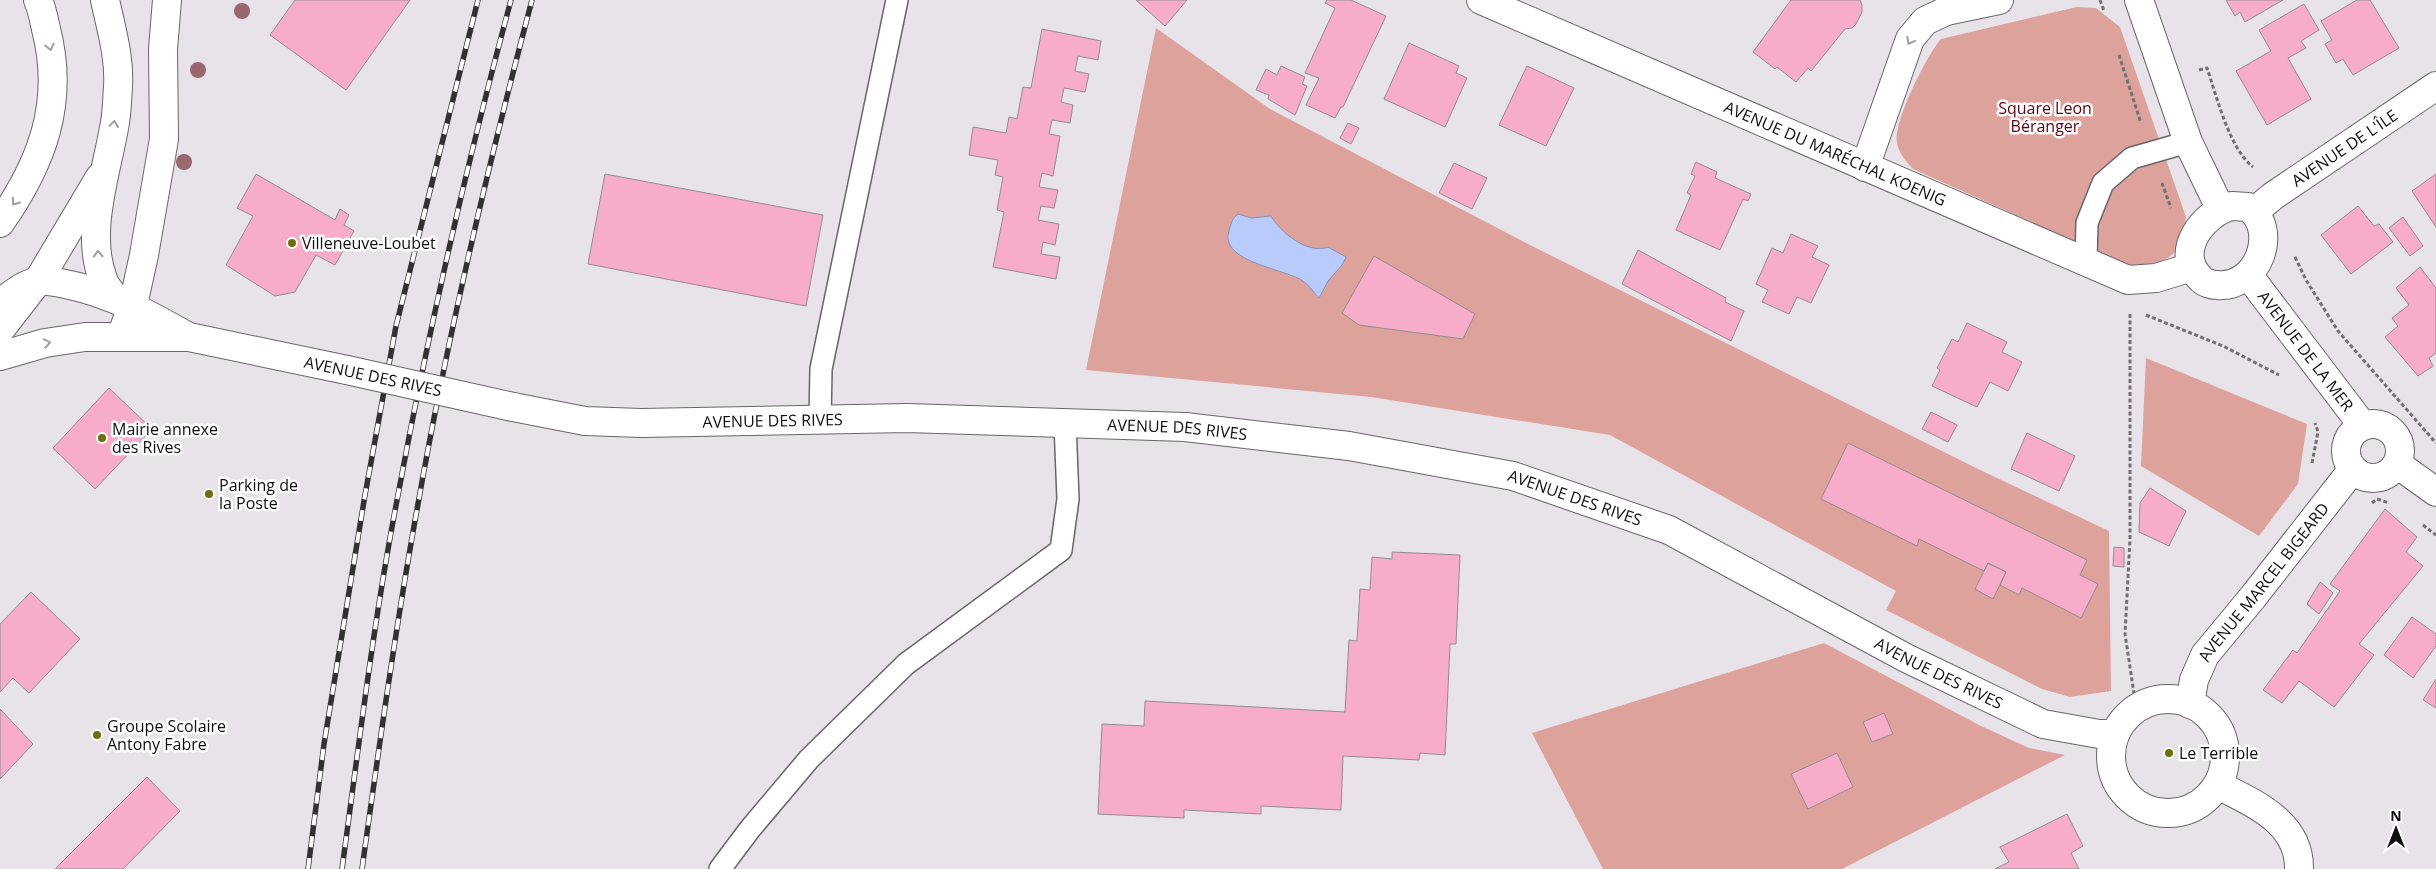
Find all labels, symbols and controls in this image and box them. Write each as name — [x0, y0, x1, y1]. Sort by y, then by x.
one-way arrow — [1906, 36, 1916, 45]
one-way arrow — [45, 43, 55, 52]
street label: AVENUE DU MARÉCHAL KOENIG — [1721, 96, 1950, 211]
park label: Square Leon Béranger — [1998, 97, 2092, 137]
street label: AVENUE DE L'ÎLE — [2287, 104, 2402, 191]
one-way arrow — [109, 120, 119, 129]
one-way arrow — [12, 196, 21, 206]
place label: Villeneuve-Loubet — [302, 232, 436, 254]
marker: Villeneuve-Loubet — [286, 237, 298, 249]
one-way arrow — [92, 249, 103, 257]
street label: AVENUE DE LA MER — [2253, 286, 2359, 416]
one-way arrow — [43, 339, 51, 349]
street label: AVENUE DES RIVES — [302, 351, 444, 401]
street label: AVENUE DES RIVES — [702, 408, 843, 433]
street label: AVENUE DES RIVES — [1107, 413, 1249, 445]
place label: Mairie annexe des Rives — [112, 418, 218, 458]
marker: Mairie annexe des Rives — [96, 432, 108, 444]
street label: AVENUE DES RIVES — [1505, 464, 1645, 531]
place label: Parking de la Poste — [219, 474, 298, 514]
marker: Parking de la Poste — [203, 488, 215, 500]
street label: AVENUE MARCEL BIGEARD — [2193, 498, 2334, 665]
street label: AVENUE DES RIVES — [1871, 632, 2007, 714]
place label: Groupe Scolaire Antony Fabre — [107, 715, 226, 755]
marker: Groupe Scolaire Antony Fabre — [91, 729, 103, 741]
place label: Le Terrible — [2179, 742, 2258, 764]
marker: Le Terrible — [2163, 747, 2175, 759]
north arrow — [2371, 804, 2421, 854]
text: N — [2390, 806, 2402, 825]

